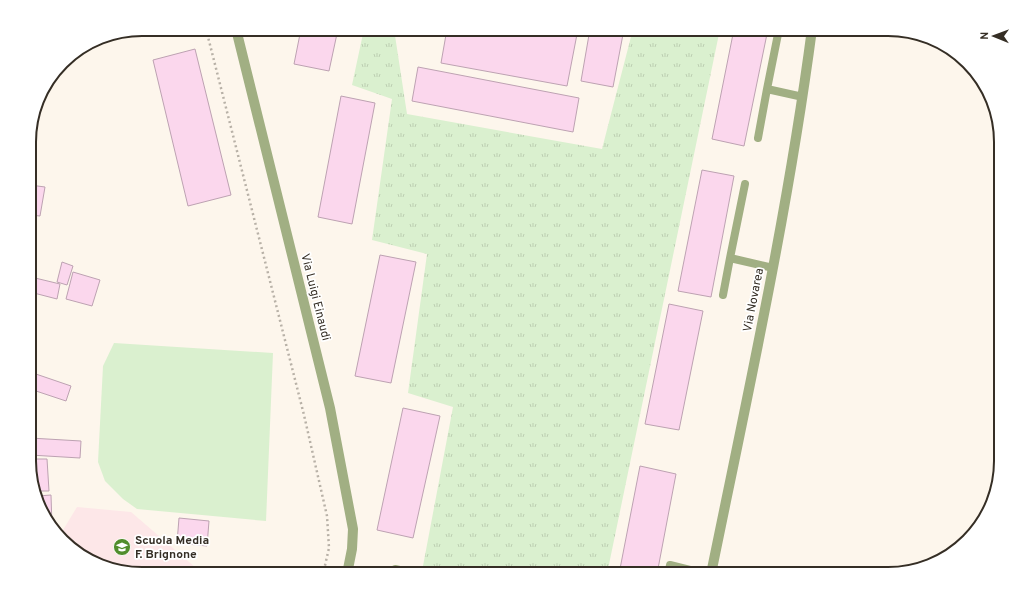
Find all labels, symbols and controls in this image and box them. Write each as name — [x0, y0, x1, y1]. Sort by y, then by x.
north arrow — [974, 16, 1014, 56]
text: N — [978, 32, 992, 40]
street label: Via Luigi Einaudi — [297, 252, 334, 342]
street label: Via Novarea — [740, 267, 768, 333]
place label: Scuola Media F. Brignone — [135, 533, 209, 563]
school or university icon: Scuola Media F. Brignone — [112, 537, 132, 557]

